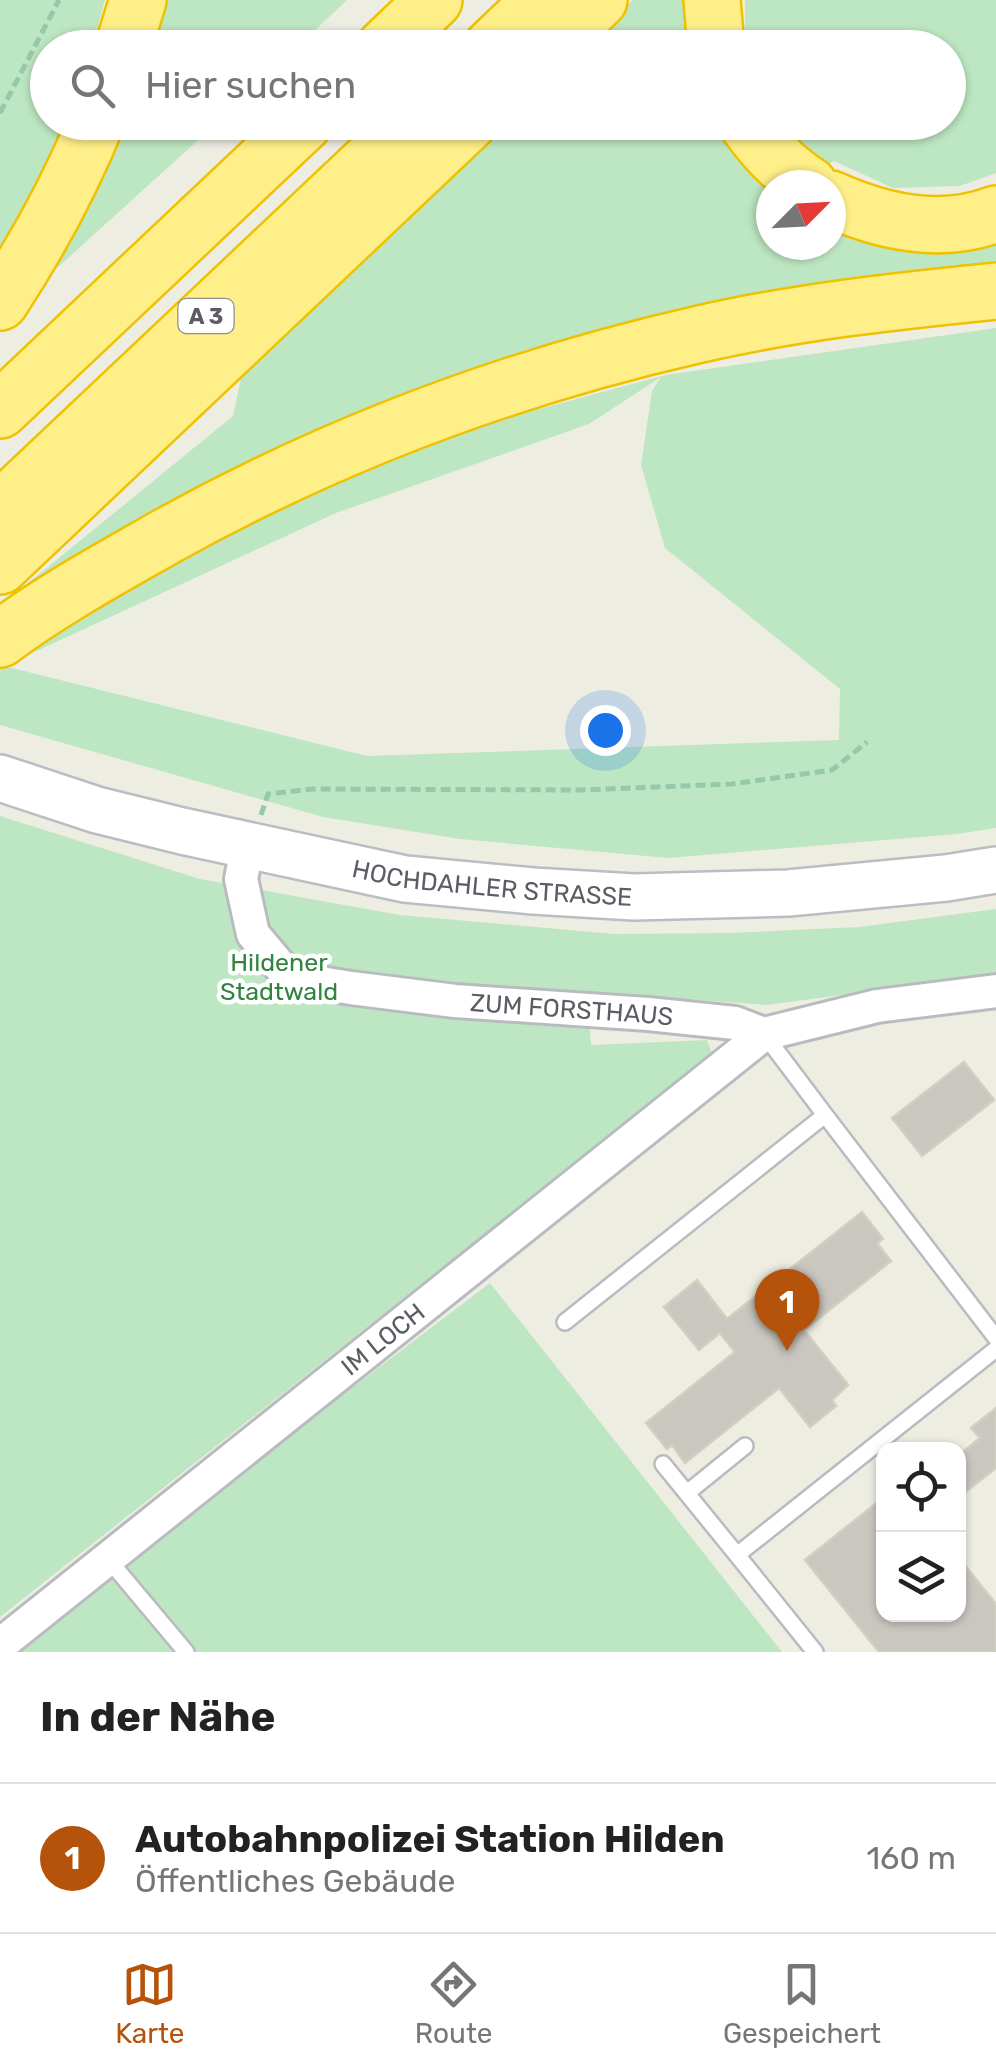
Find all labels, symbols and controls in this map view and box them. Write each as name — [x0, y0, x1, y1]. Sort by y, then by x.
search box — [30, 30, 966, 140]
icon: search — [65, 58, 120, 113]
text: Hier suchen — [145, 62, 356, 108]
north arrow — [756, 170, 846, 260]
road number: A 3 — [178, 299, 234, 333]
your location — [580, 705, 631, 756]
street label: HOCHDAHLER STRASSE — [349, 854, 633, 912]
park label: Hildener Stadtwald — [220, 948, 338, 1006]
street label: ZUM FORSTHAUS — [469, 988, 675, 1032]
pin: 1 — [754, 1268, 820, 1351]
street label: IM LOCH — [336, 1297, 430, 1381]
map controls — [876, 1442, 966, 1622]
button: locate — [876, 1442, 966, 1532]
button: layers — [876, 1532, 966, 1622]
text: In der Nähe — [40, 1692, 275, 1742]
text: Autobahnpolizei Station Hilden — [135, 1816, 725, 1862]
text: 1 — [65, 1839, 80, 1877]
text: 160 m — [866, 1839, 956, 1877]
text: Öffentliches Gebäude — [135, 1862, 455, 1900]
tab: Karte — [115, 1957, 185, 2050]
tab: Route — [415, 1957, 493, 2050]
tab: Gespeichert — [723, 1957, 881, 2050]

